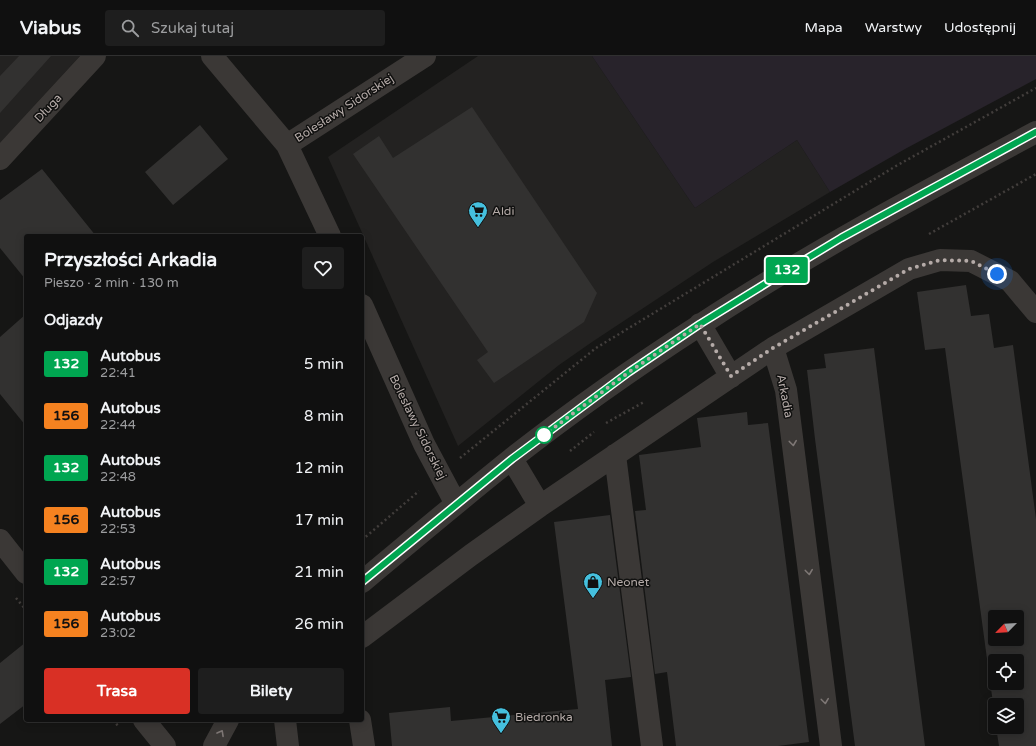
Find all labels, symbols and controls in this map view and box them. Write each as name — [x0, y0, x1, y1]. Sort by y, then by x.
search box — [105, 10, 385, 46]
text: Viabus — [20, 17, 81, 39]
icon: search — [119, 17, 141, 39]
text: Szukaj tutaj — [151, 19, 234, 37]
text: Mapa — [805, 19, 843, 36]
text: Warstwy — [865, 19, 922, 36]
text: Udostępnij — [944, 19, 1016, 36]
street label: Bolesławy Sidorskiej — [292, 71, 396, 145]
street label: Długa — [31, 91, 65, 125]
supermarket icon: Aldi — [467, 200, 489, 228]
place label: Aldi — [492, 204, 514, 218]
button: heart — [302, 247, 344, 289]
text: Przyszłości Arkadia — [44, 249, 217, 271]
line badge: 132 — [764, 257, 810, 283]
text: 132 — [774, 261, 800, 278]
your location — [987, 264, 1007, 284]
text: Pieszo · 2 min · 130 m — [44, 275, 179, 291]
text: Odjazdy — [44, 311, 103, 329]
text: Autobus — [100, 347, 161, 365]
text: 132 — [53, 355, 79, 372]
text: 5 min — [304, 355, 344, 373]
text: 22:41 — [100, 365, 136, 381]
street label: Bolesławy Sidorskiej — [387, 372, 449, 482]
street label: Arkadia — [774, 373, 796, 419]
text: Autobus — [100, 399, 161, 417]
text: 156 — [53, 407, 79, 424]
text: 8 min — [304, 407, 344, 425]
text: 22:44 — [100, 417, 136, 433]
unlabelled marker — [535, 426, 553, 444]
one-way arrow — [788, 440, 797, 446]
text: Autobus — [100, 451, 161, 469]
text: 132 — [53, 459, 79, 476]
text: 12 min — [295, 459, 344, 477]
text: 22:48 — [100, 469, 136, 485]
text: Autobus — [100, 503, 161, 521]
text: 156 — [53, 511, 79, 528]
text: 17 min — [295, 511, 344, 529]
text: 22:53 — [100, 521, 136, 537]
text: Autobus — [100, 555, 161, 573]
text: 132 — [53, 563, 79, 580]
text: 21 min — [295, 563, 344, 581]
one-way arrow — [804, 569, 813, 575]
shop icon: Neonet — [582, 571, 604, 599]
text: 22:57 — [100, 573, 136, 589]
place label: Neonet — [607, 575, 650, 589]
text: Autobus — [100, 607, 161, 625]
north arrow — [988, 610, 1024, 646]
map controls — [988, 610, 1024, 734]
text: 156 — [53, 615, 79, 632]
text: 26 min — [295, 615, 344, 633]
text: 23:02 — [100, 625, 136, 641]
button: locate — [988, 654, 1024, 690]
button: Trasa — [44, 668, 190, 714]
button: Bilety — [198, 668, 344, 714]
one-way arrow — [820, 698, 829, 704]
button: layers — [988, 698, 1024, 734]
supermarket icon: Biedronka — [490, 706, 512, 734]
place label: Biedronka — [515, 710, 573, 724]
one-way arrow — [217, 730, 224, 737]

